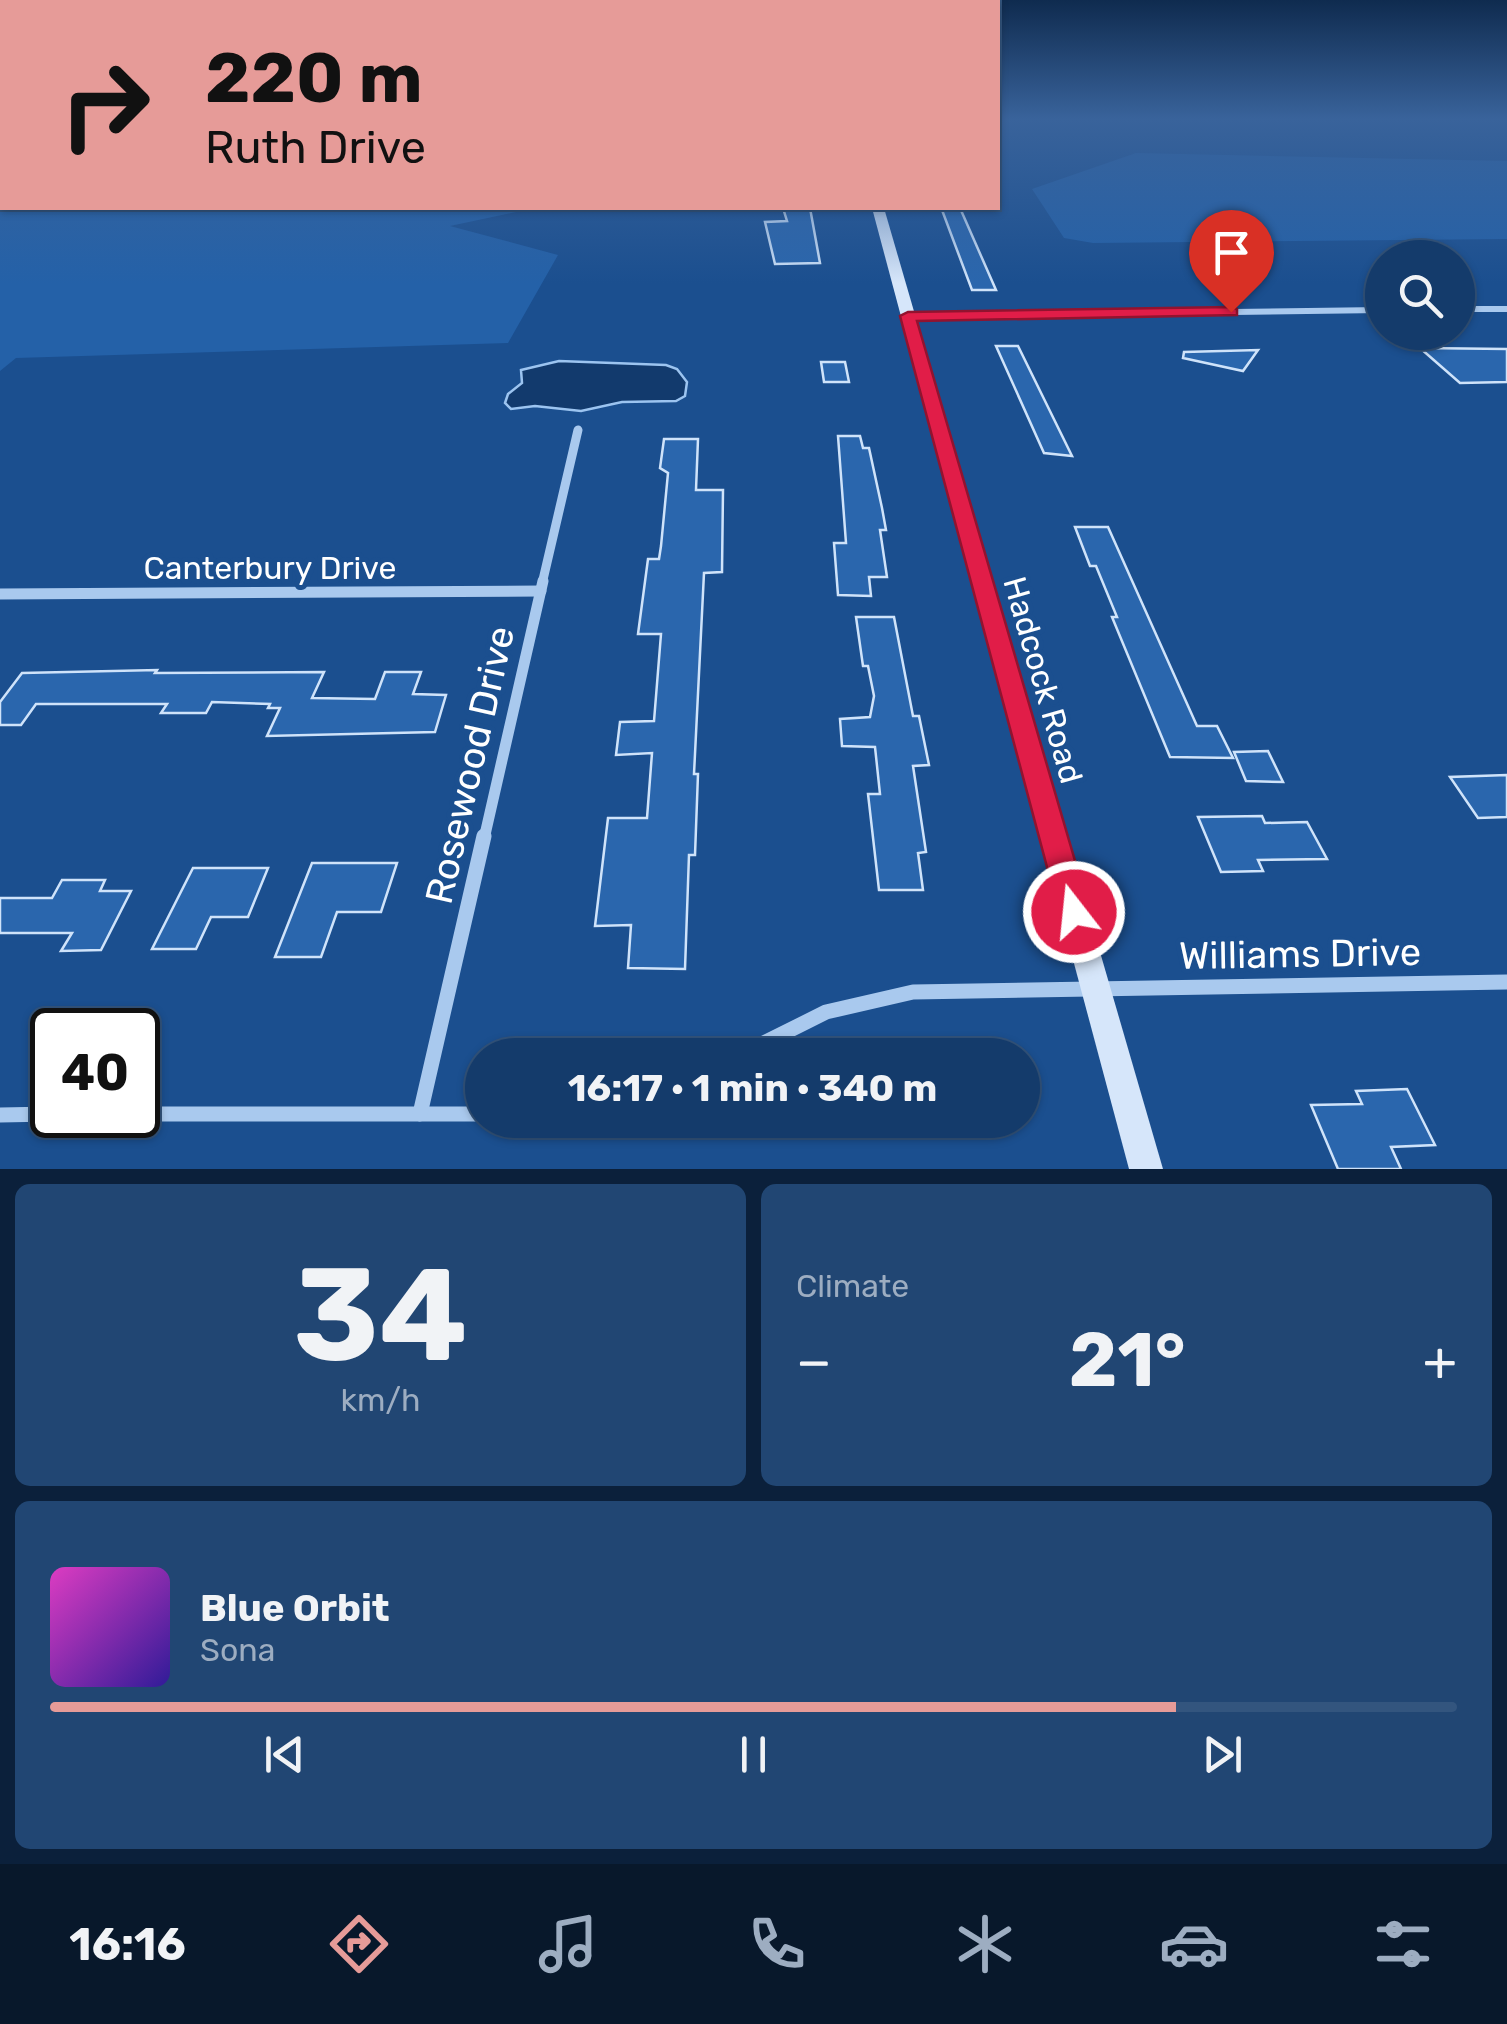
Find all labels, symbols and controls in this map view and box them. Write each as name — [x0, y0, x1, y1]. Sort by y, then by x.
text: 220 m — [205, 37, 423, 120]
icon: right — [40, 40, 170, 170]
text: Ruth Drive — [205, 121, 426, 174]
pin — [1189, 210, 1274, 313]
icon: arrive — [1204, 225, 1259, 280]
map controls — [1365, 240, 1475, 350]
button: search — [1365, 240, 1475, 350]
street label: Canterbury Drive — [144, 549, 396, 587]
street label: Hadcock Road — [995, 572, 1091, 788]
street label: Rosewood Drive — [416, 622, 524, 908]
position arrow — [1022, 860, 1126, 964]
street label: Williams Drive — [1179, 929, 1421, 979]
speed limit sign: 40 — [30, 1008, 160, 1138]
text: 16:17 · 1 min · 340 m — [568, 1065, 937, 1111]
text: 34 — [293, 1238, 468, 1393]
text: Climate — [796, 1267, 909, 1305]
text: 21° — [1069, 1316, 1186, 1405]
text: − — [796, 1329, 832, 1394]
text: + — [1423, 1329, 1457, 1394]
text: km/h — [341, 1381, 420, 1419]
text: Blue Orbit — [200, 1585, 390, 1631]
text: Sona — [200, 1631, 275, 1669]
icon: previous — [257, 1727, 312, 1782]
icon: pause — [726, 1727, 781, 1782]
icon: next — [1195, 1727, 1250, 1782]
icon: directions — [324, 1909, 394, 1979]
icon: music — [533, 1909, 603, 1979]
icon: phone — [742, 1909, 812, 1979]
icon: climate — [950, 1909, 1020, 1979]
icon: car — [1159, 1909, 1229, 1979]
icon: filters — [1368, 1909, 1438, 1979]
text: 16:16 — [69, 1918, 186, 1971]

